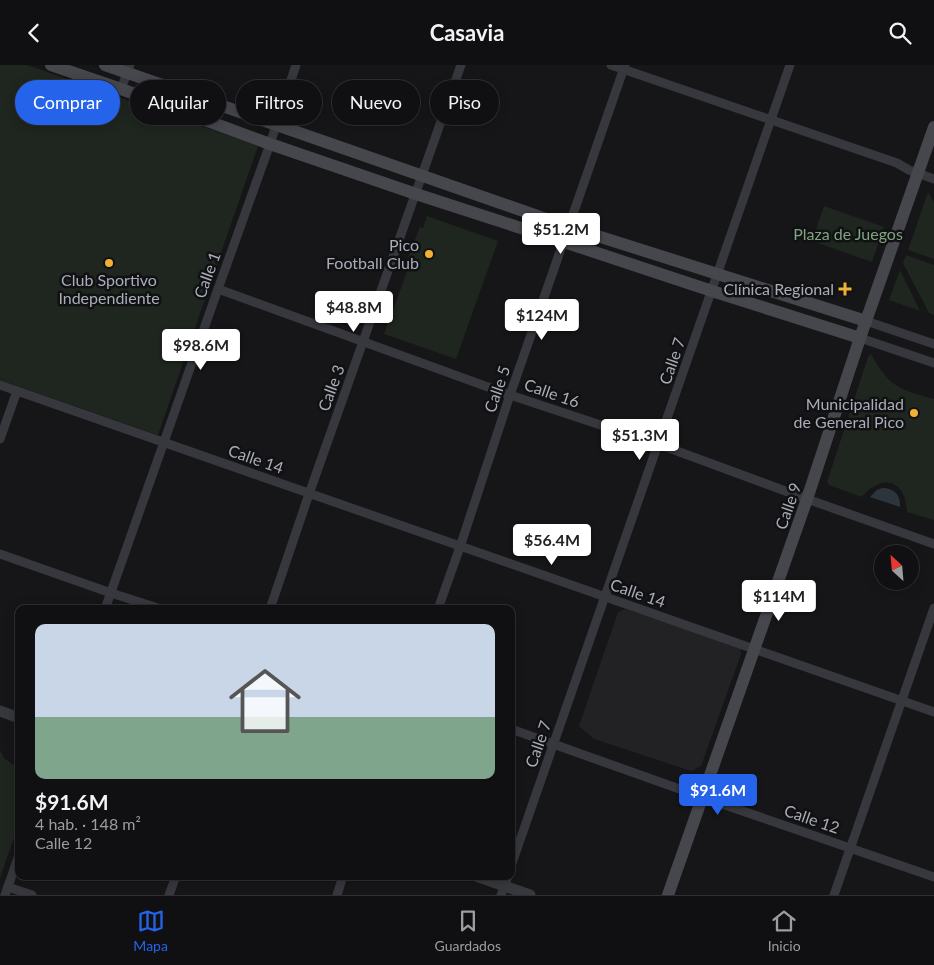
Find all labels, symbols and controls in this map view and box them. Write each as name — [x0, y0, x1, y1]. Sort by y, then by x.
icon: back — [20, 19, 48, 47]
text: Casavia — [430, 19, 504, 46]
icon: search — [886, 19, 914, 47]
chip: Comprar — [15, 80, 120, 125]
chip: Alquilar — [130, 80, 226, 125]
chip: Filtros — [236, 80, 322, 125]
chip: Nuevo — [332, 80, 420, 125]
chip: Piso — [430, 80, 499, 125]
pin: $51.2M — [520, 213, 602, 255]
text: $51.2M — [533, 219, 589, 238]
park label: Plaza de Juegos — [793, 224, 903, 243]
place label: Pico Football Club — [326, 235, 419, 272]
marker: Pico Football Club — [423, 248, 435, 260]
street label: Calle 1 — [189, 249, 224, 301]
marker: Club Sportivo Independiente — [103, 257, 115, 269]
place label: Club Sportivo Independiente — [58, 270, 160, 307]
place label: Clínica Regional — [723, 279, 834, 298]
marker: Clínica Regional — [838, 282, 852, 296]
pin: $48.8M — [313, 291, 395, 333]
text: $48.8M — [326, 297, 382, 316]
pin: $124M — [507, 299, 577, 341]
text: $124M — [516, 305, 568, 324]
pin: $98.6M — [160, 329, 242, 371]
text: $98.6M — [173, 335, 229, 354]
street label: Calle 7 — [655, 335, 688, 387]
street label: Calle 3 — [313, 362, 348, 414]
street label: Calle 5 — [480, 363, 513, 415]
street label: Calle 16 — [522, 374, 582, 411]
place label: Municipalidad de General Pico — [794, 394, 904, 431]
marker: Municipalidad de General Pico — [908, 407, 920, 419]
pin: $51.3M — [599, 419, 681, 461]
text: $51.3M — [612, 425, 668, 444]
street label: Calle 14 — [226, 440, 286, 477]
street label: Calle 9 — [771, 480, 804, 532]
pin: $56.4M — [511, 523, 593, 566]
text: $56.4M — [524, 530, 580, 549]
north arrow — [874, 545, 919, 590]
map controls — [874, 545, 919, 590]
street label: Calle 14 — [608, 574, 668, 611]
pin: $114M — [744, 579, 814, 622]
text: $114M — [753, 586, 805, 605]
icon: home — [220, 656, 310, 746]
street label: Calle 7 — [521, 718, 554, 770]
pin: $91.6M — [677, 773, 759, 816]
text: $91.6M — [690, 780, 746, 799]
text: $91.6M — [35, 789, 109, 814]
street label: Calle 12 — [782, 800, 842, 837]
text: 4 hab. · 148 m² — [35, 814, 141, 833]
text: Calle 12 — [35, 833, 92, 852]
tab: Mapa — [133, 907, 168, 954]
tab: Guardados — [435, 907, 501, 954]
tab: Inicio — [768, 907, 801, 954]

